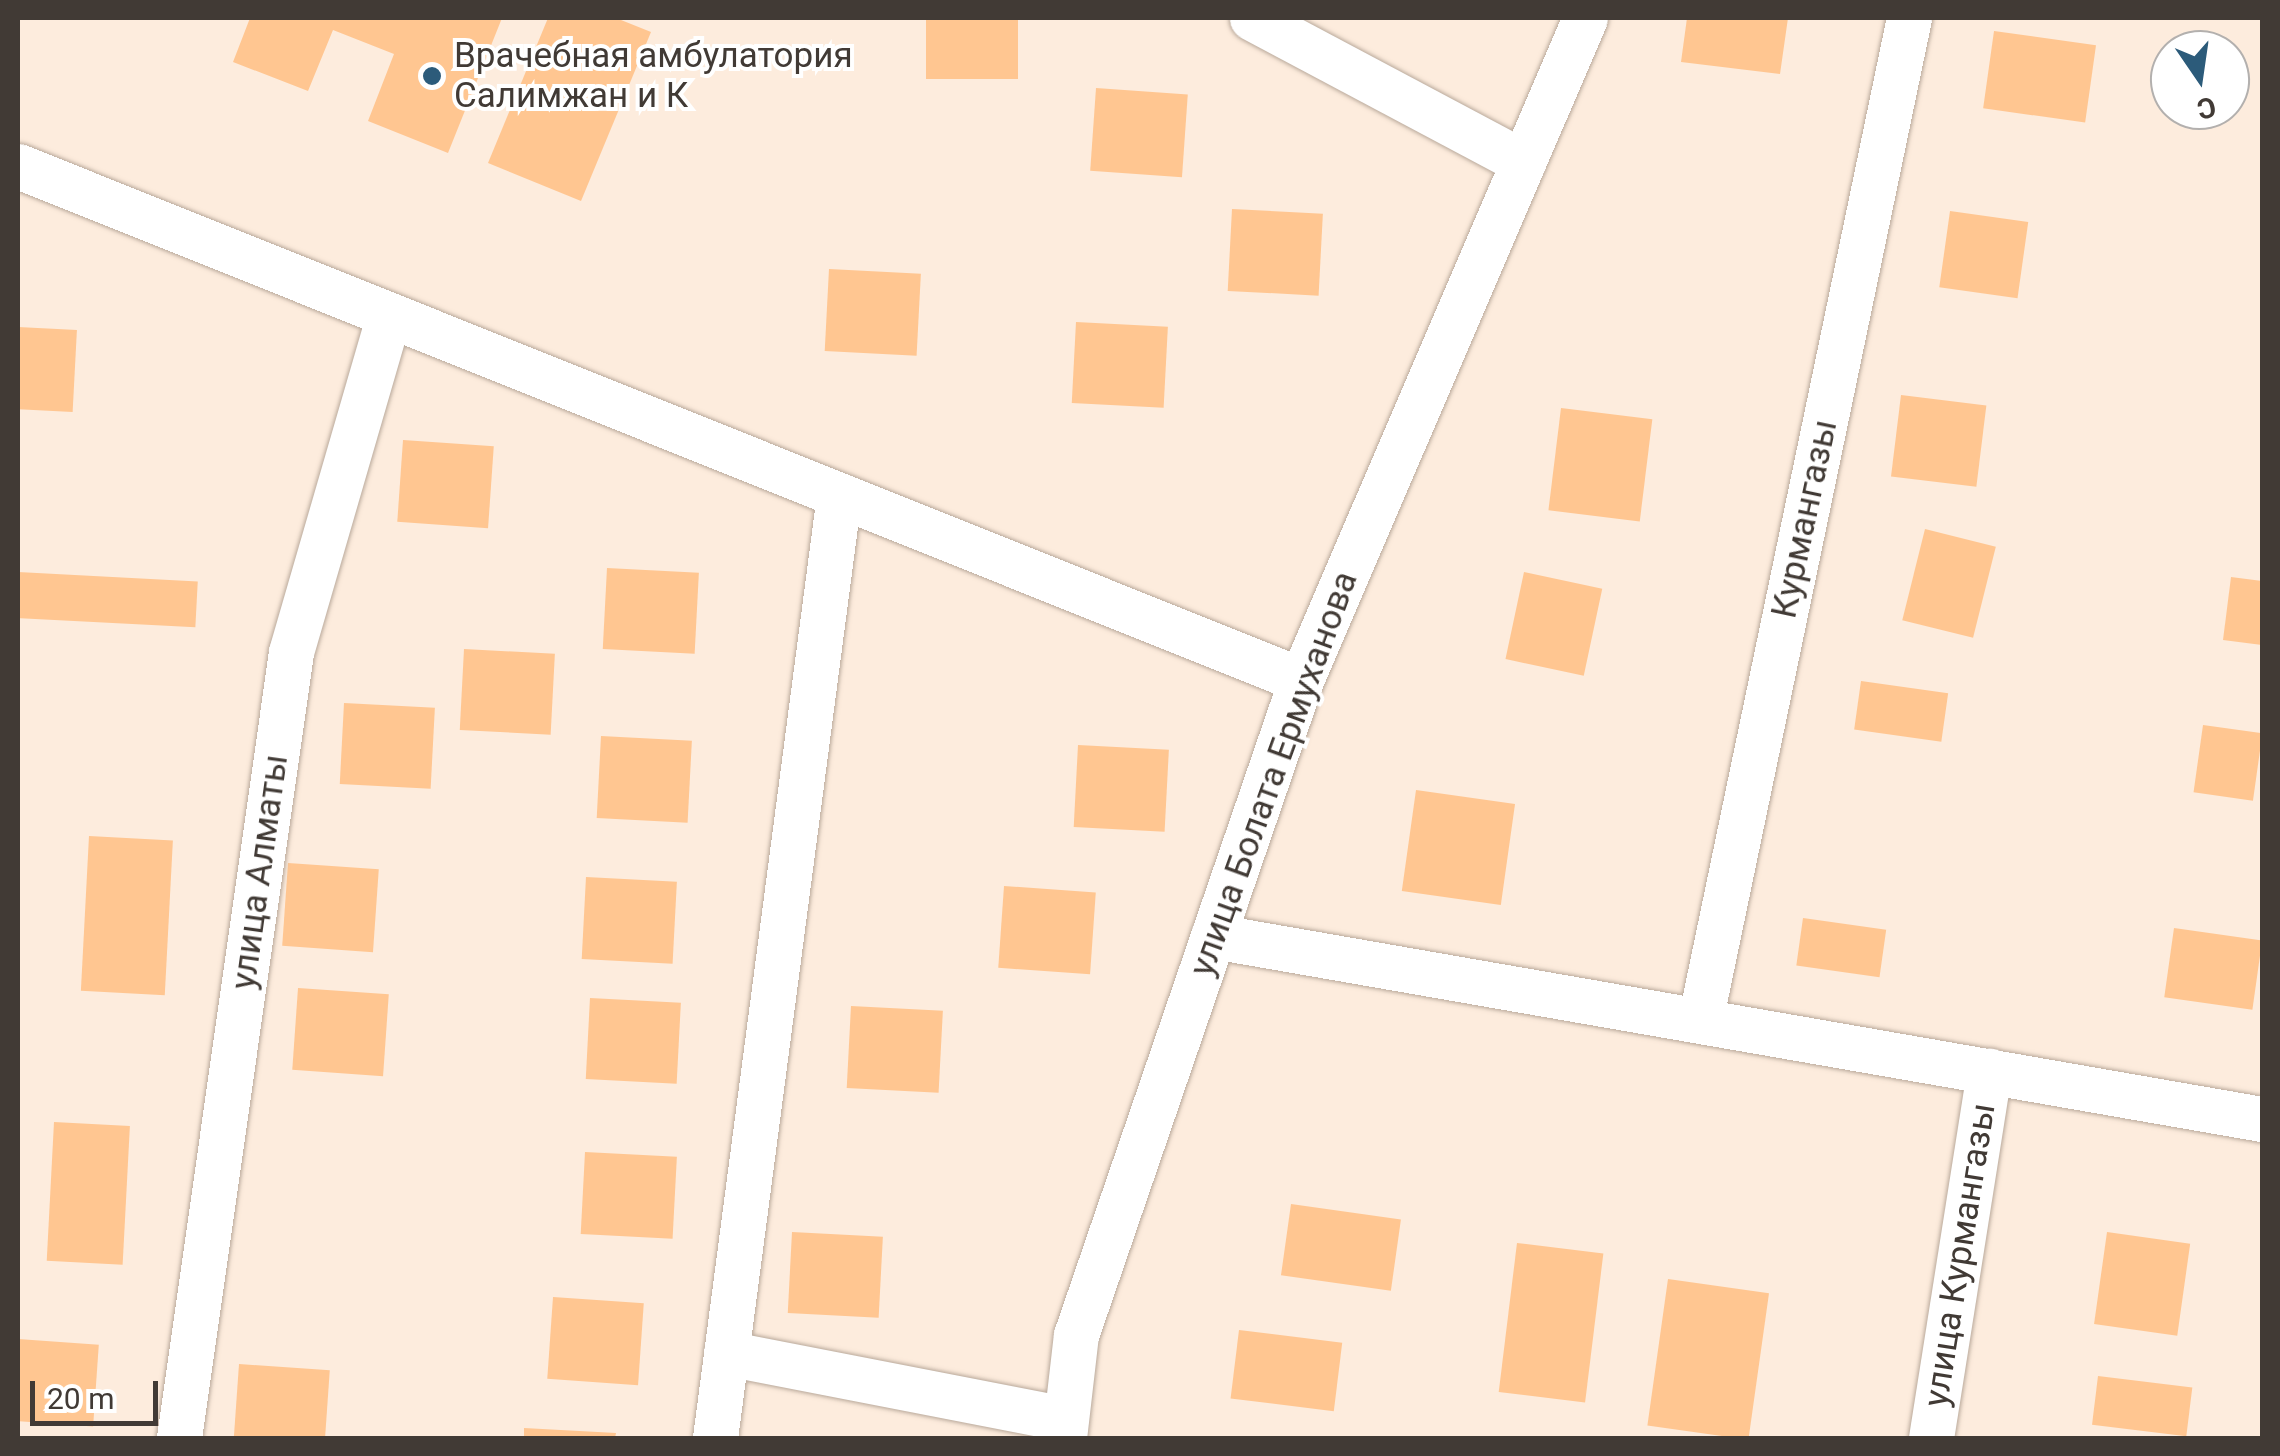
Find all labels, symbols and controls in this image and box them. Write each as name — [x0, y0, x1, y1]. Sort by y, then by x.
north arrow — [2150, 30, 2250, 130]
place label: Врачебная амбулатория Салимжан и К — [454, 35, 853, 117]
marker: Врачебная амбулатория Салимжан и К — [419, 63, 445, 89]
text: С — [2194, 90, 2219, 126]
street label: Курмангазы — [1763, 416, 1847, 622]
street label: улица Болата Ермуханова — [1181, 566, 1367, 982]
street label: улица Алматы — [223, 752, 297, 992]
street label: улица Курмангазы — [1915, 1100, 2005, 1410]
scale bar — [35, 1361, 162, 1423]
text: 20 m — [47, 1381, 114, 1416]

